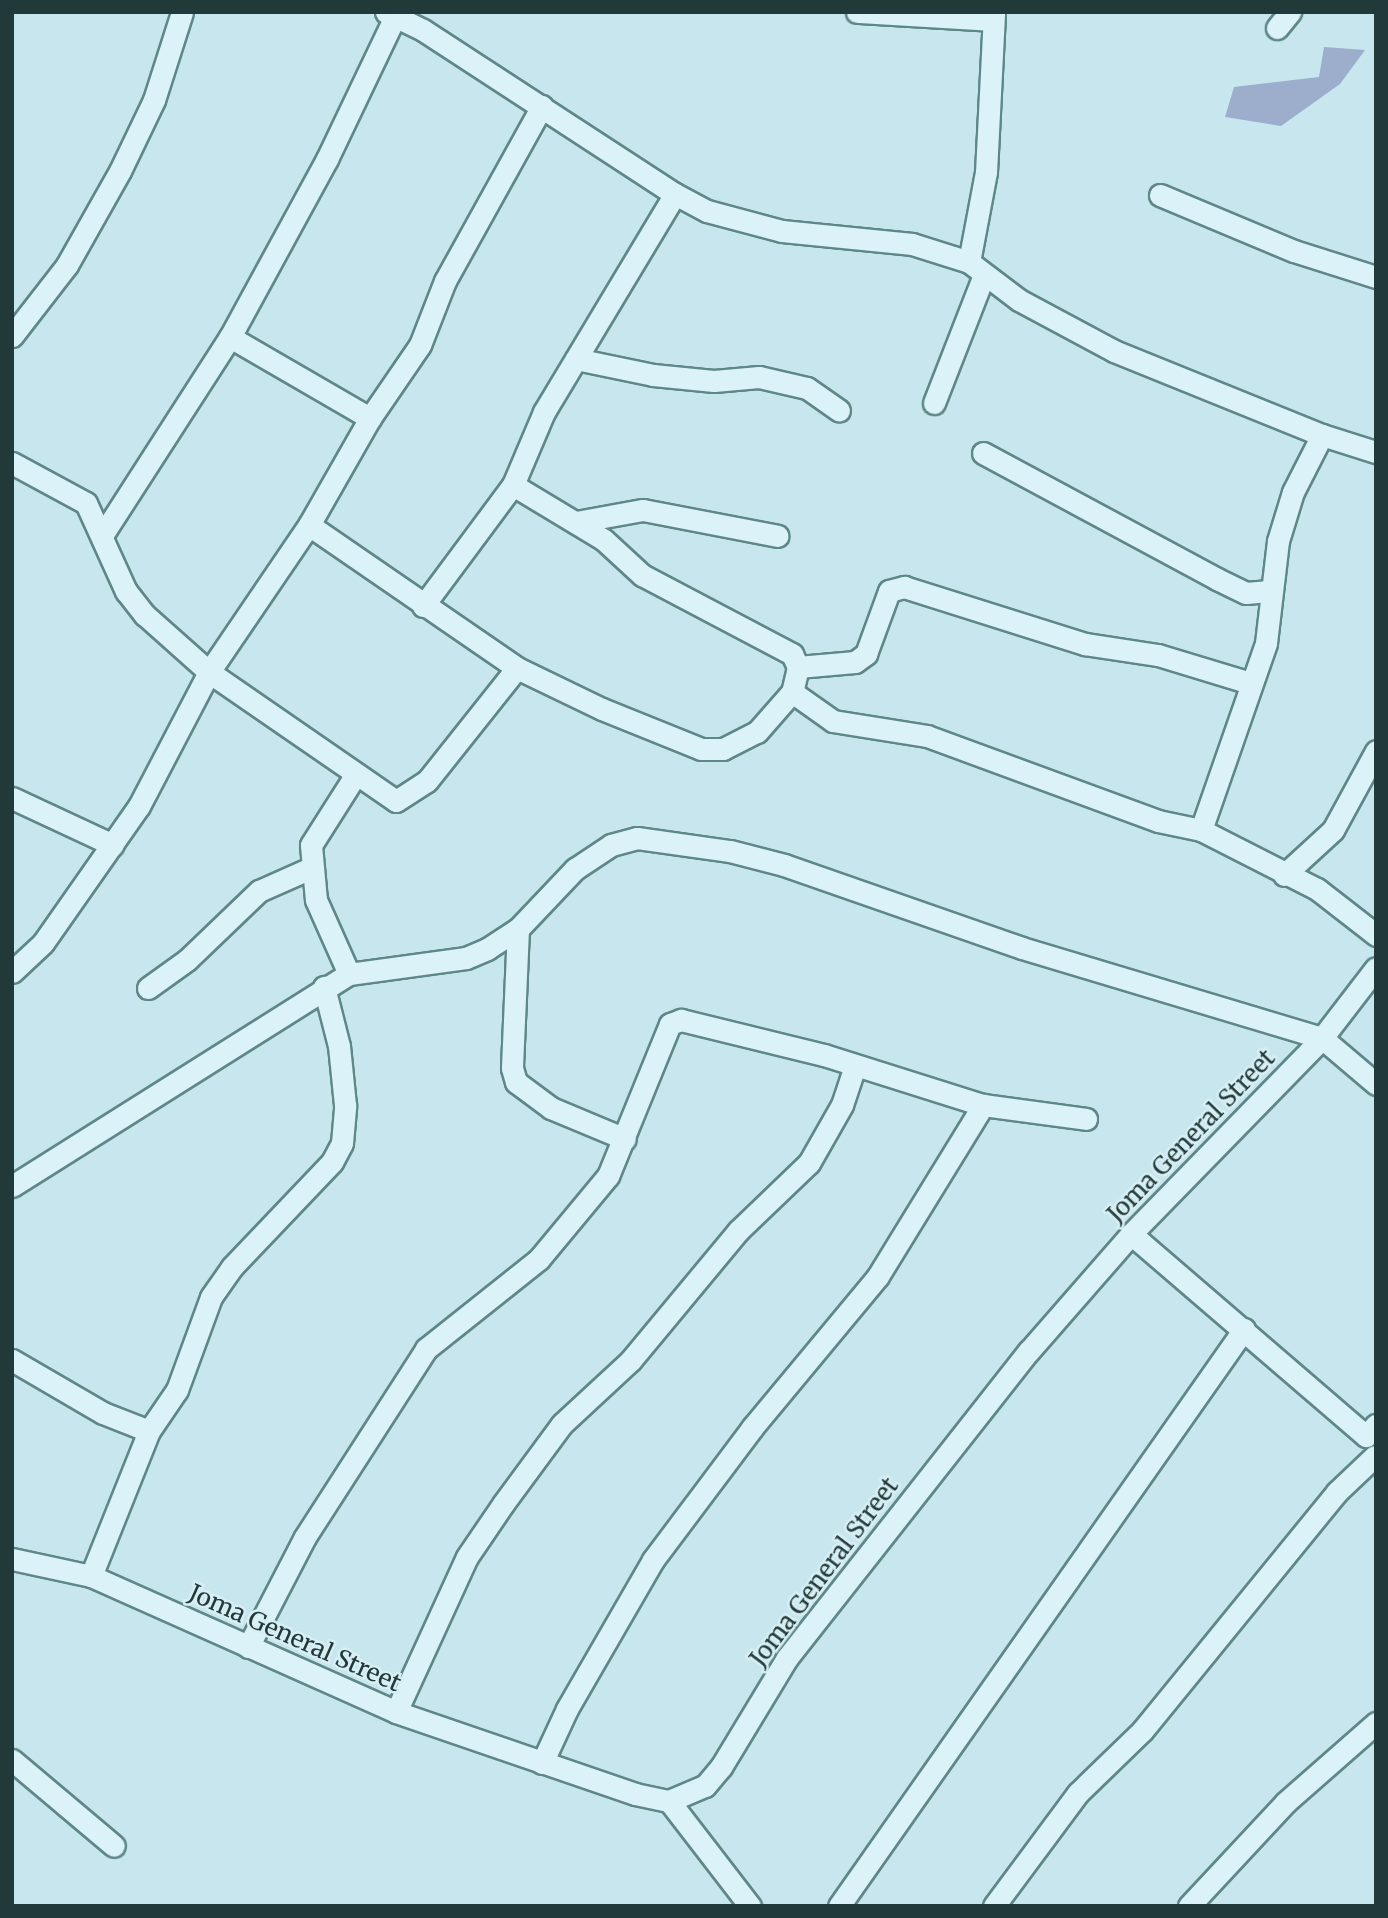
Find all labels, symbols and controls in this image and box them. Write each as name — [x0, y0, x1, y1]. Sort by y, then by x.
street label: Joma General Street — [1101, 1044, 1281, 1228]
street label: Joma General Street — [744, 1472, 904, 1672]
street label: Joma General Street — [185, 1578, 405, 1698]

